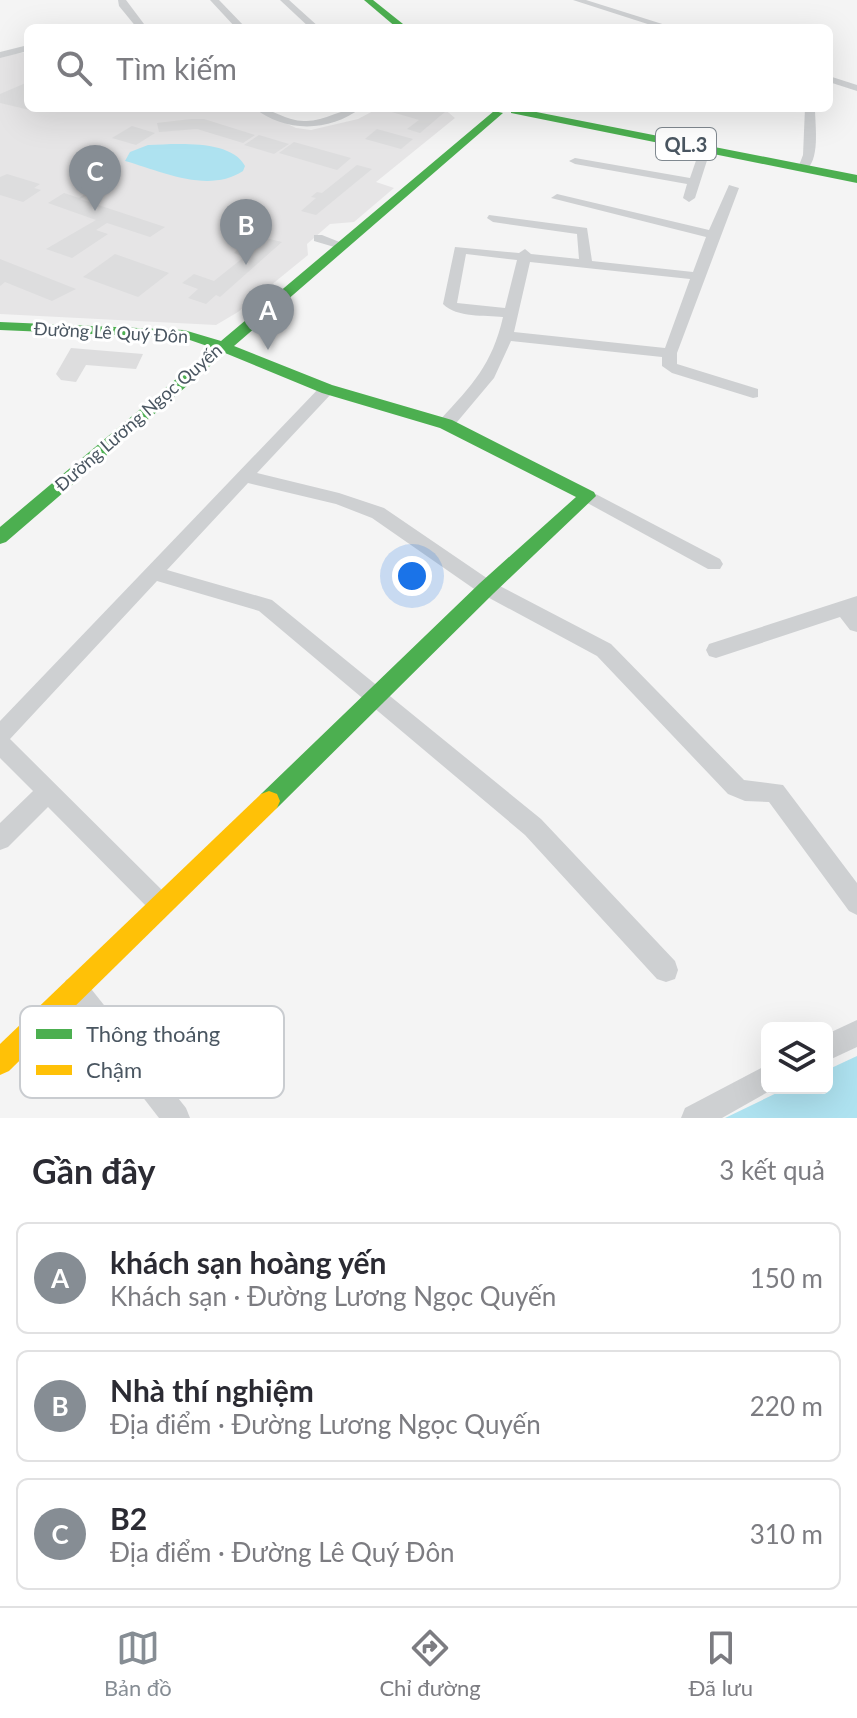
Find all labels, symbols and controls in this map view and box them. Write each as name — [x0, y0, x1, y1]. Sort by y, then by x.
search box — [24, 24, 833, 112]
icon: search — [52, 46, 96, 90]
text: Tìm kiếm — [116, 50, 237, 86]
road number: QL.3 — [656, 128, 716, 160]
pin: C — [69, 145, 121, 211]
pin: B — [220, 199, 272, 265]
pin: A — [242, 284, 294, 350]
street label: Đường Lê Quý Đôn — [33, 317, 189, 347]
street label: Đường Lương Ngọc Quyến — [50, 338, 226, 496]
your location — [392, 556, 432, 596]
legend — [20, 1006, 284, 1098]
text: Thông thoáng — [86, 1020, 220, 1047]
map controls — [761, 1022, 833, 1094]
button: layers — [761, 1022, 833, 1094]
text: Chậm — [86, 1056, 142, 1083]
text: Gần đây — [32, 1150, 155, 1191]
text: 3 kết quả — [719, 1154, 825, 1186]
text: khách sạn hoàng yến — [110, 1244, 386, 1280]
text: A — [51, 1262, 69, 1294]
text: 150 m — [750, 1262, 823, 1294]
text: Khách sạn · Đường Lương Ngọc Quyến — [110, 1280, 556, 1312]
text: Nhà thí nghiệm — [110, 1372, 314, 1408]
text: B — [51, 1390, 69, 1422]
text: 220 m — [750, 1390, 823, 1422]
text: Địa điểm · Đường Lương Ngọc Quyến — [110, 1408, 541, 1440]
text: B2 — [110, 1500, 147, 1536]
text: C — [51, 1518, 69, 1550]
text: 310 m — [750, 1518, 823, 1550]
text: Địa điểm · Đường Lê Quý Đôn — [110, 1536, 455, 1568]
tab: Bản đồ — [104, 1626, 172, 1701]
tab: Chỉ đường — [379, 1626, 481, 1701]
tab: Đã lưu — [688, 1626, 753, 1701]

